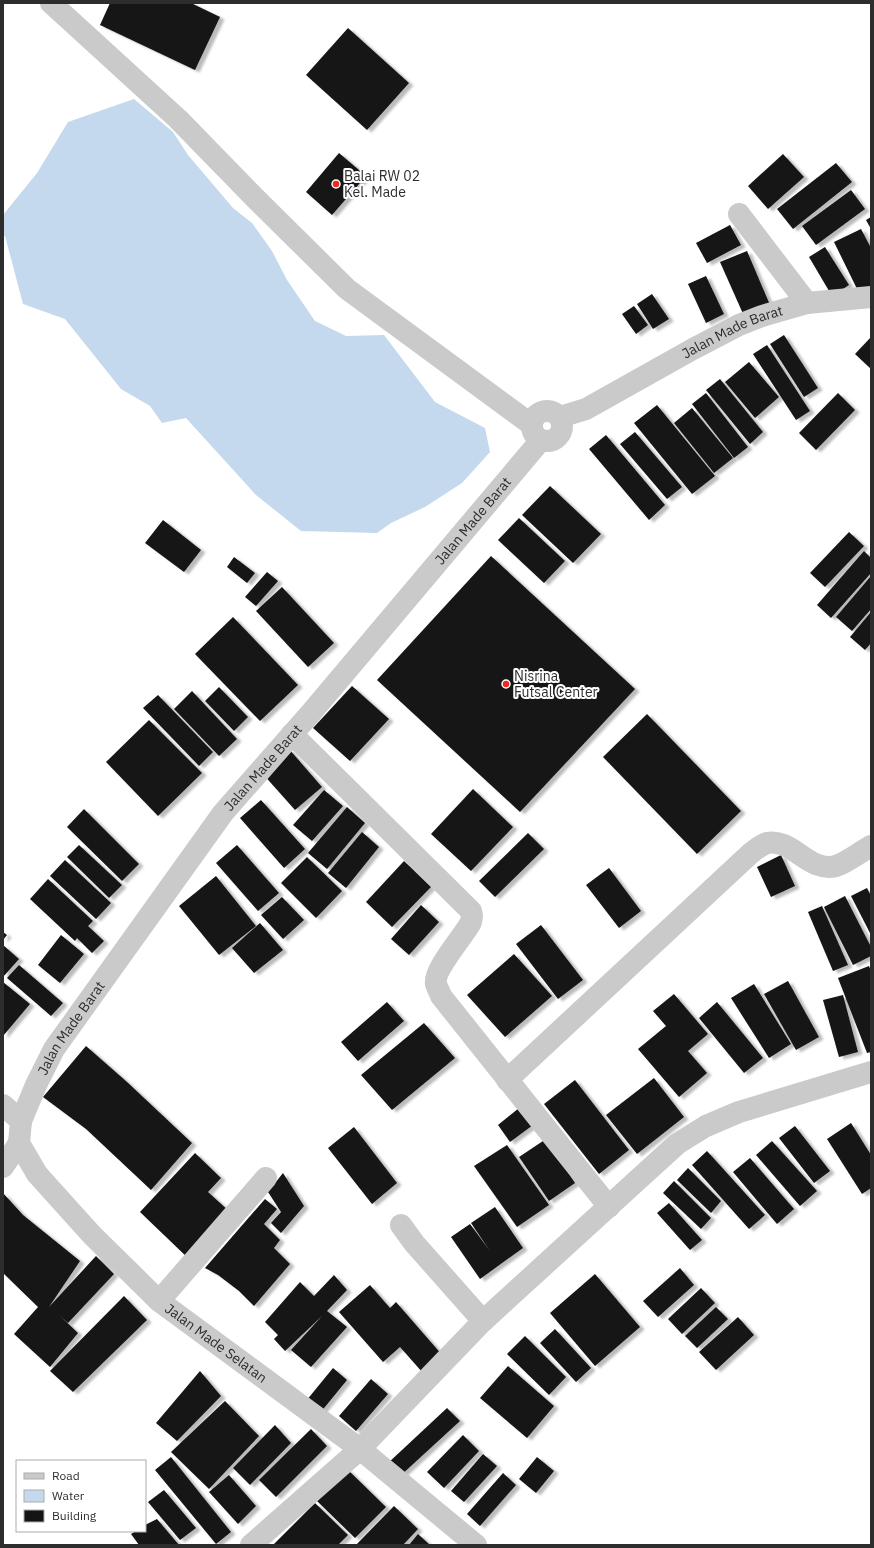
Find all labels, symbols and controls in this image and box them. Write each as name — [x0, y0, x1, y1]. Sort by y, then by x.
place label: Balai RW 02 Kel. Made — [344, 167, 420, 201]
marker: Balai RW 02 Kel. Made — [331, 179, 341, 189]
street label: Jalan Made Barat — [679, 301, 785, 362]
street label: Jalan Made Barat — [431, 473, 515, 568]
place label: Nisrina Futsal Center — [514, 667, 598, 701]
marker: Nisrina Futsal Center — [501, 679, 511, 689]
street label: Jalan Made Barat — [220, 721, 306, 815]
street label: Jalan Made Barat — [33, 978, 109, 1078]
street label: Jalan Made Selatan — [161, 1299, 271, 1387]
legend — [16, 1460, 146, 1532]
text: Road — [52, 1468, 80, 1483]
text: Water — [52, 1488, 85, 1503]
text: Building — [52, 1508, 97, 1523]

